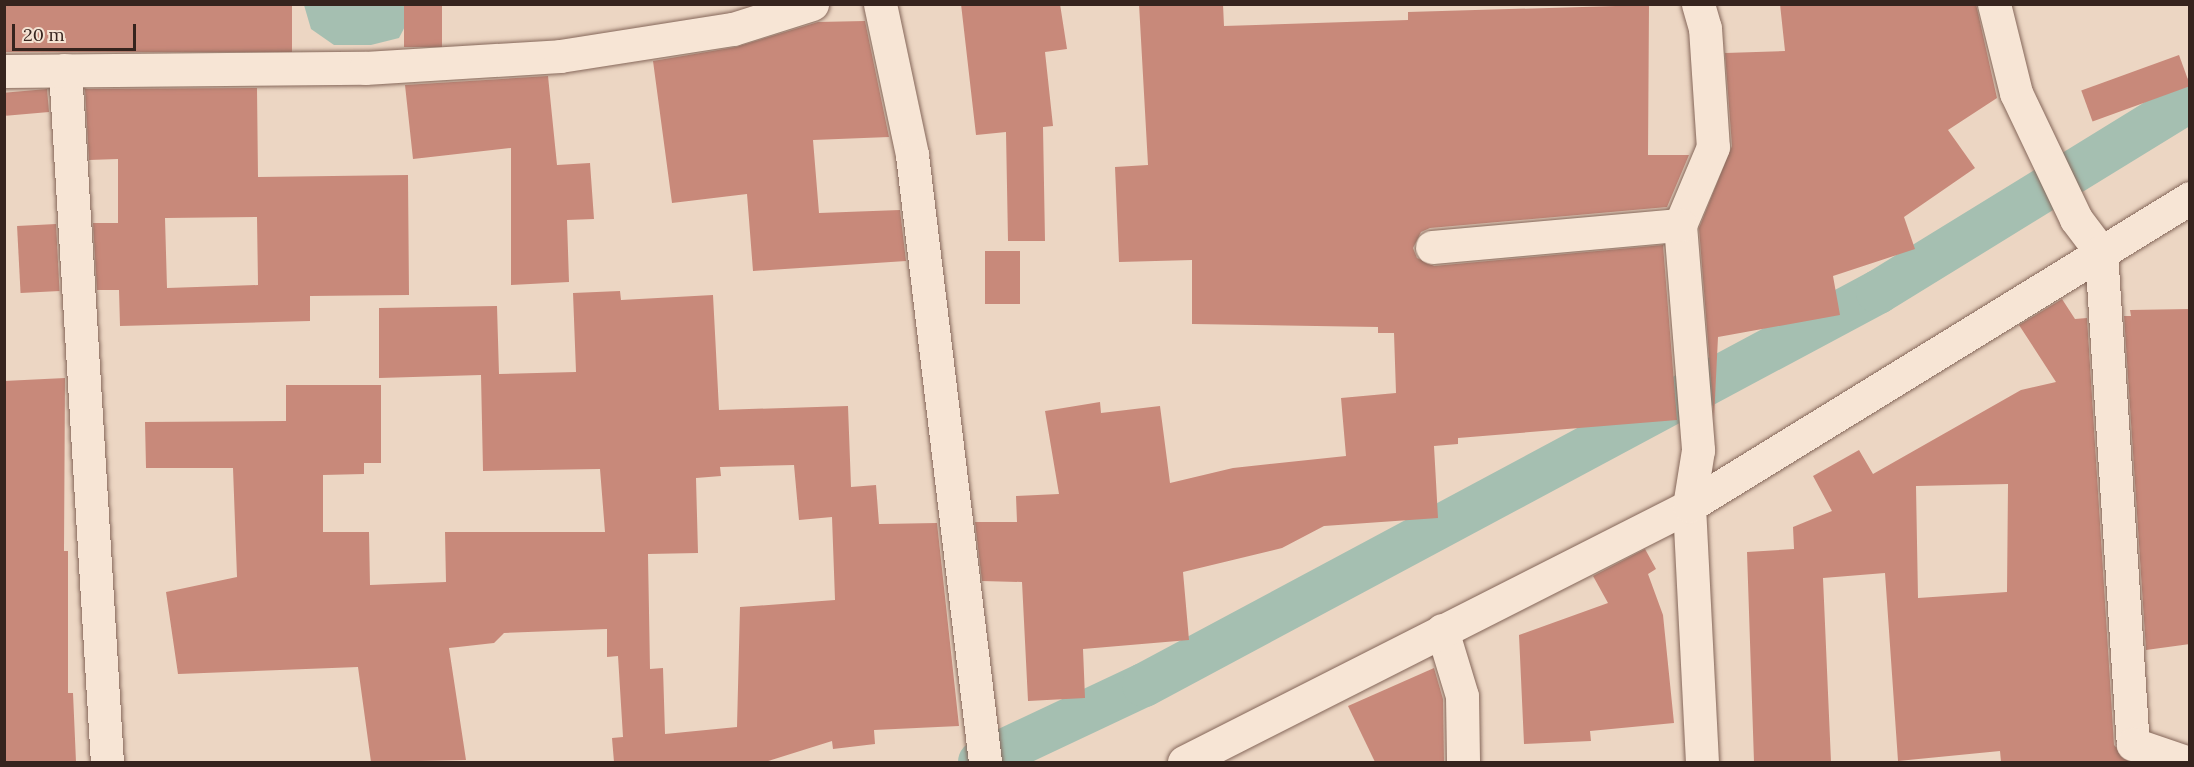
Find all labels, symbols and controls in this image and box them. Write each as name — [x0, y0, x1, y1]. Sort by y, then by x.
scale bar — [15, 12, 140, 50]
text: 20 m — [23, 23, 65, 46]

